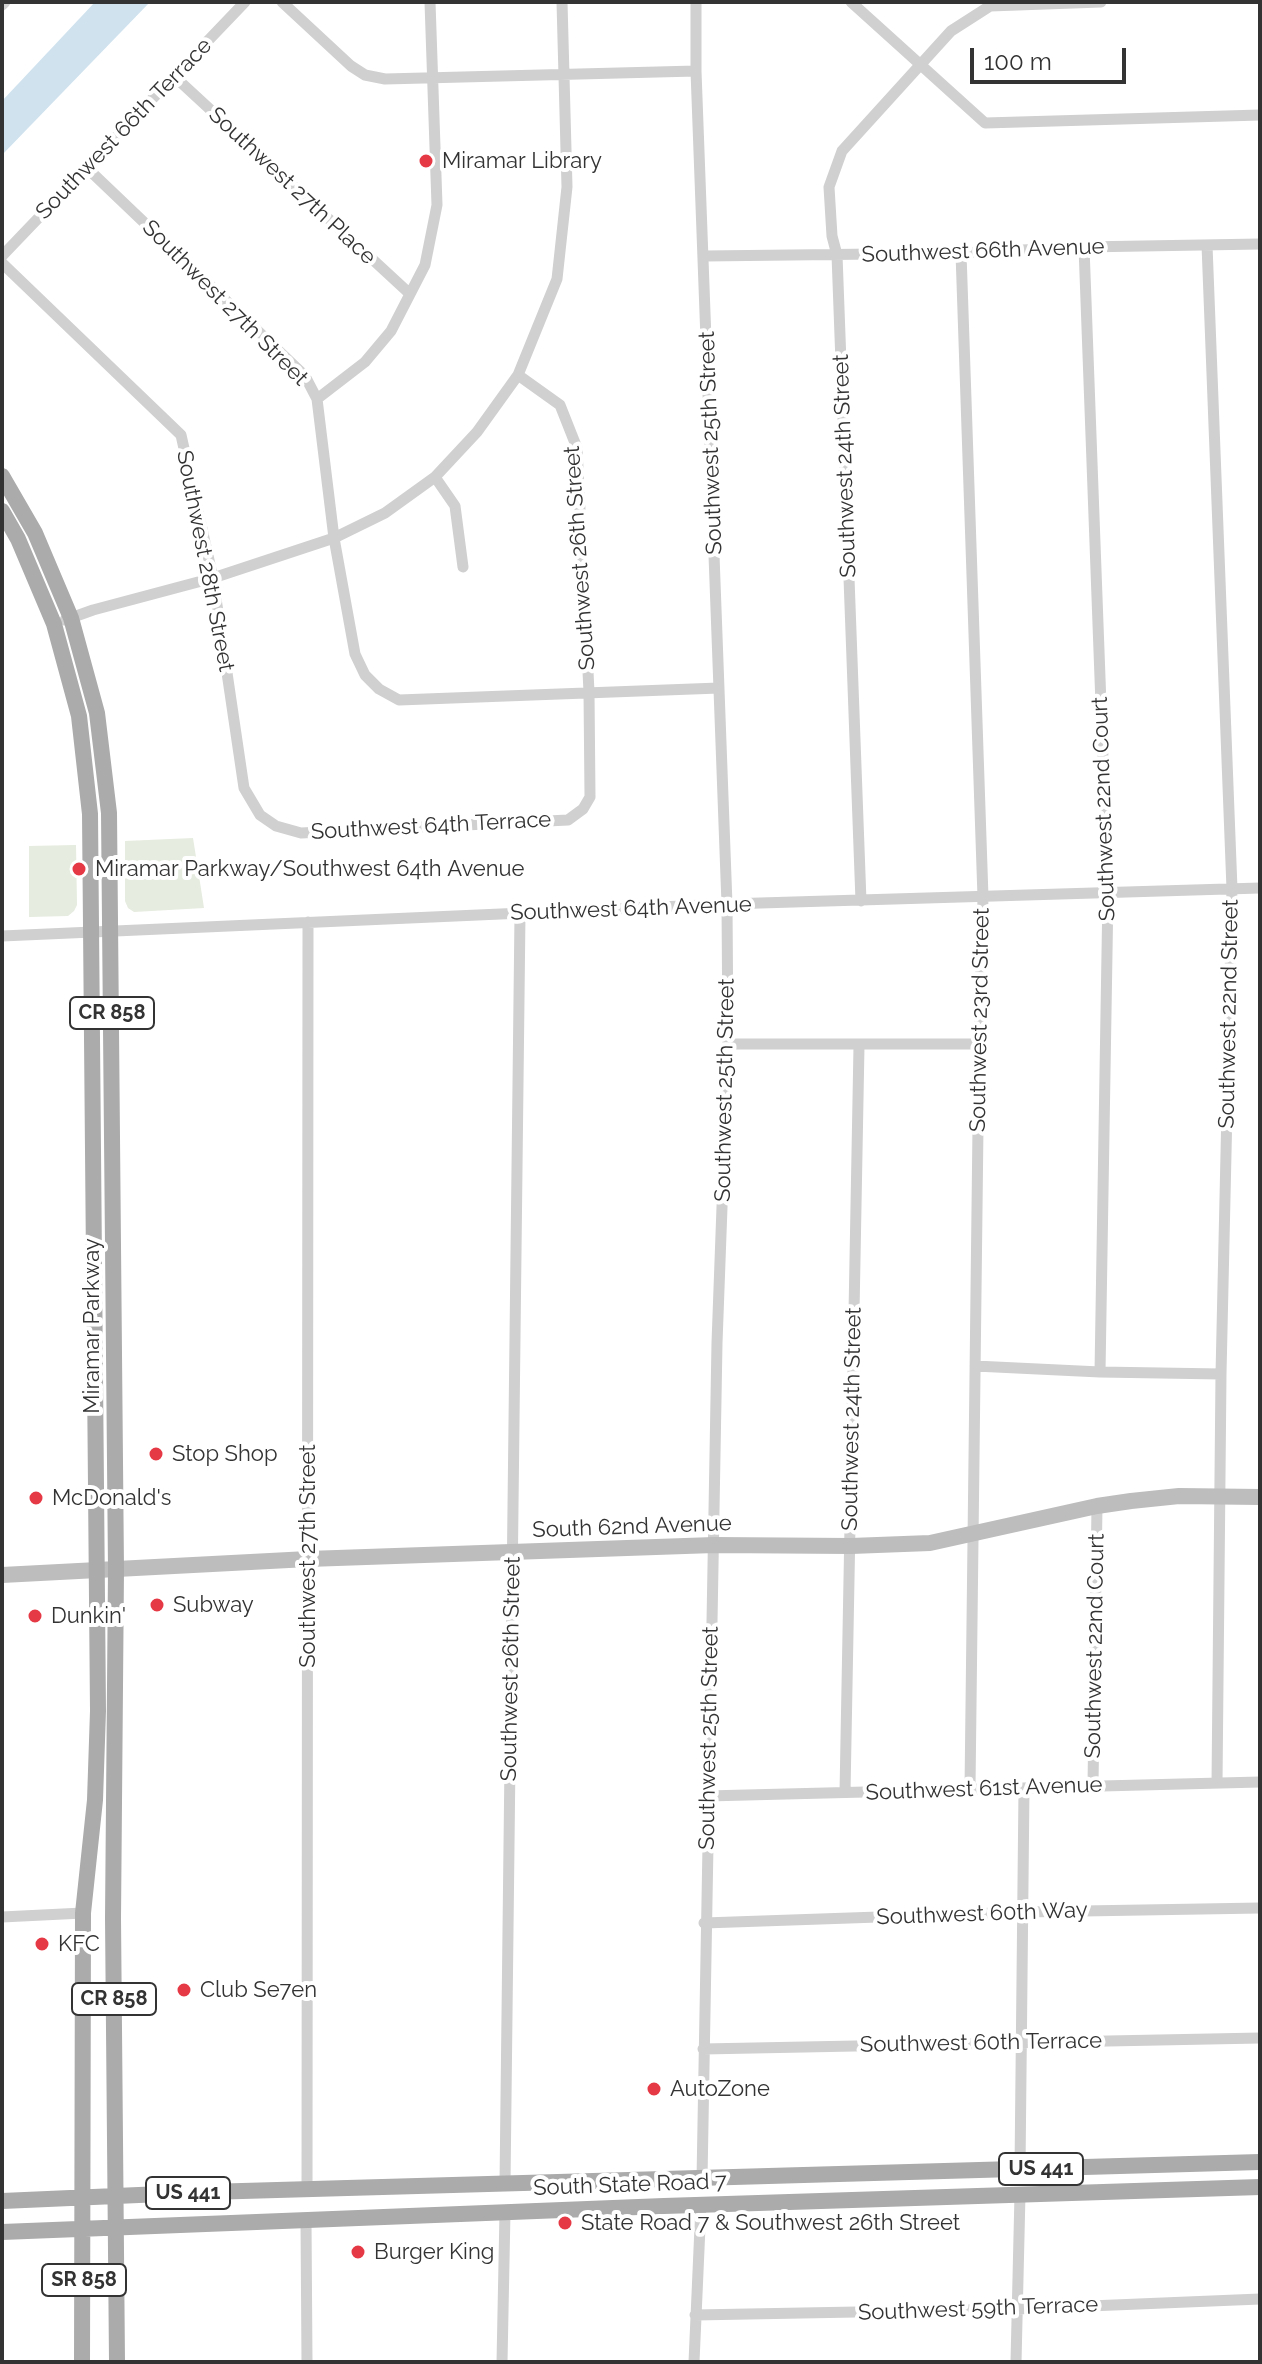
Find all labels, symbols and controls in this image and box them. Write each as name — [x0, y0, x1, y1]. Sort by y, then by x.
scale bar — [974, 32, 1130, 82]
street label: Southwest 66th Terrace — [30, 33, 218, 225]
text: 100 m — [984, 47, 1052, 76]
street label: Southwest 27th Place — [203, 102, 381, 270]
place label: Miramar Library — [442, 148, 602, 174]
marker: Miramar Library — [417, 152, 435, 170]
street label: Southwest 27th Street — [137, 215, 313, 391]
street label: Southwest 66th Avenue — [861, 234, 1105, 268]
street label: Southwest 25th Street — [694, 331, 728, 555]
street label: Southwest 24th Street — [828, 354, 862, 578]
street label: Southwest 26th Street — [559, 445, 601, 671]
street label: Southwest 28th Street — [171, 448, 239, 674]
street label: Southwest 22nd Court — [1087, 696, 1121, 922]
street label: Southwest 64th Terrace — [310, 807, 552, 845]
place label: Miramar Parkway/Southwest 64th Avenue — [95, 856, 524, 882]
marker: Miramar Parkway/Southwest 64th Avenue — [70, 860, 88, 878]
street label: Southwest 64th Avenue — [510, 892, 752, 926]
street label: Southwest 22nd Street — [1214, 899, 1244, 1129]
street label: Southwest 23rd Street — [965, 908, 995, 1132]
street label: Southwest 25th Street — [710, 978, 740, 1202]
road number: CR 858 — [70, 997, 154, 1029]
street label: Miramar Parkway — [79, 1238, 105, 1414]
street label: Southwest 24th Street — [837, 1307, 867, 1531]
place label: Stop Shop — [172, 1441, 277, 1467]
street label: Southwest 27th Street — [295, 1444, 321, 1668]
marker: Stop Shop — [147, 1445, 165, 1463]
place label: McDonald's — [52, 1485, 171, 1511]
marker: McDonald's — [27, 1489, 45, 1507]
street label: South 62nd Avenue — [532, 1510, 732, 1544]
street label: Southwest 22nd Court — [1080, 1533, 1110, 1759]
street label: Southwest 26th Street — [496, 1556, 526, 1782]
place label: Subway — [173, 1592, 254, 1618]
marker: Subway — [148, 1596, 166, 1614]
place label: Dunkin' — [51, 1603, 126, 1629]
marker: Dunkin' — [26, 1607, 44, 1625]
street label: Southwest 25th Street — [694, 1626, 724, 1850]
street label: Southwest 61st Avenue — [865, 1772, 1103, 1806]
street label: Southwest 60th Way — [876, 1897, 1088, 1931]
place label: KFC — [58, 1931, 100, 1957]
marker: KFC — [33, 1935, 51, 1953]
place label: Club Se7en — [200, 1977, 317, 2003]
marker: Club Se7en — [175, 1981, 193, 1999]
road number: CR 858 — [72, 1983, 156, 2015]
street label: Southwest 60th Terrace — [860, 2028, 1102, 2058]
place label: AutoZone — [670, 2076, 770, 2102]
marker: AutoZone — [645, 2080, 663, 2098]
road number: US 441 — [999, 2153, 1083, 2185]
street label: South State Road 7 — [533, 2168, 727, 2202]
road number: US 441 — [146, 2177, 230, 2209]
place label: State Road 7 & Southwest 26th Street — [581, 2210, 960, 2236]
marker: State Road 7 & Southwest 26th Street — [556, 2214, 574, 2232]
place label: Burger King — [374, 2239, 494, 2265]
marker: Burger King — [349, 2243, 367, 2261]
road number: SR 858 — [42, 2264, 126, 2296]
street label: Southwest 59th Terrace — [857, 2292, 1099, 2326]

